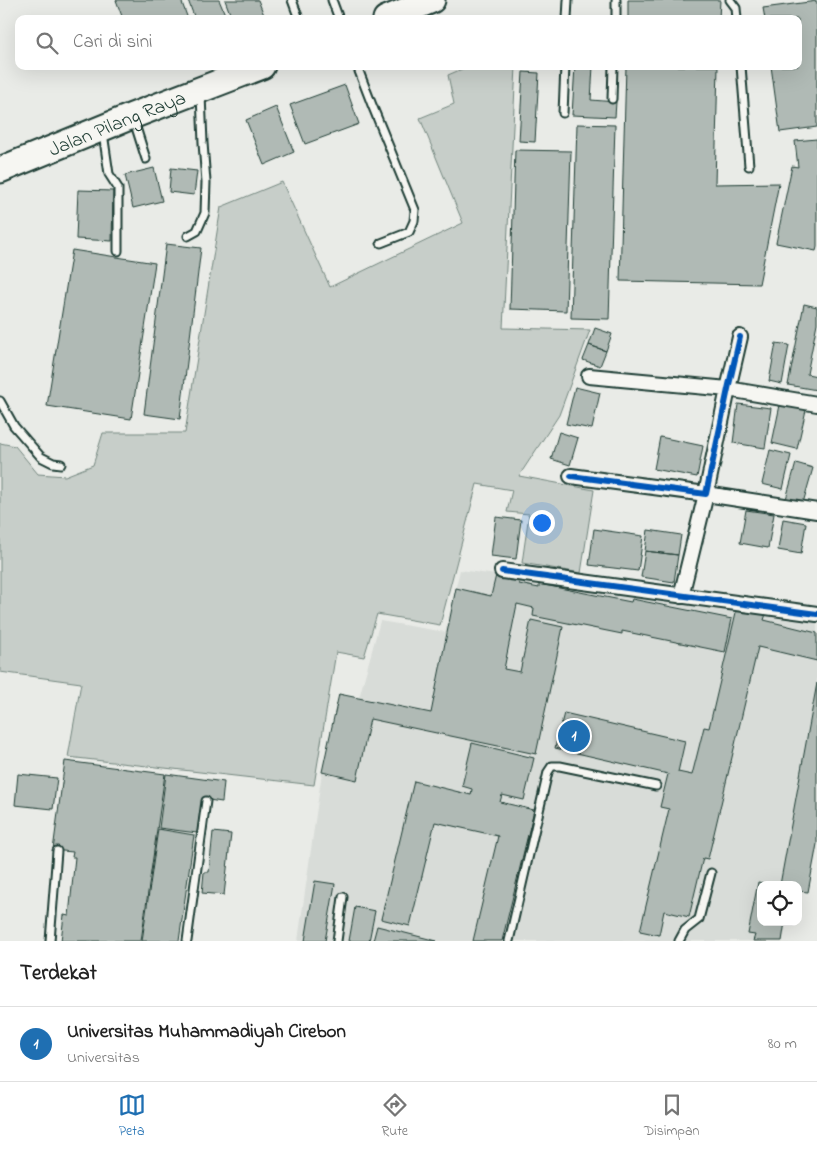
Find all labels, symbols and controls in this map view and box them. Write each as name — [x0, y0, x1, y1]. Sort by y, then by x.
search box — [15, 15, 802, 70]
icon: search — [33, 29, 61, 57]
text: Cari di sini — [73, 29, 152, 56]
street label: Jalan Pilang Raya — [45, 85, 191, 166]
your location — [529, 510, 555, 536]
pin: 1 — [558, 717, 590, 755]
map controls — [757, 881, 802, 926]
button: locate — [757, 881, 802, 926]
text: Terdekat — [20, 959, 97, 989]
text: Universitas Muhammadiyah Cirebon — [67, 1019, 346, 1046]
text: 1 — [33, 1032, 39, 1056]
text: 80 m — [768, 1032, 797, 1056]
text: Universitas — [67, 1046, 140, 1070]
tab: Peta — [118, 1091, 146, 1142]
tab: Rute — [381, 1091, 409, 1142]
tab: Disimpan — [644, 1091, 699, 1142]

